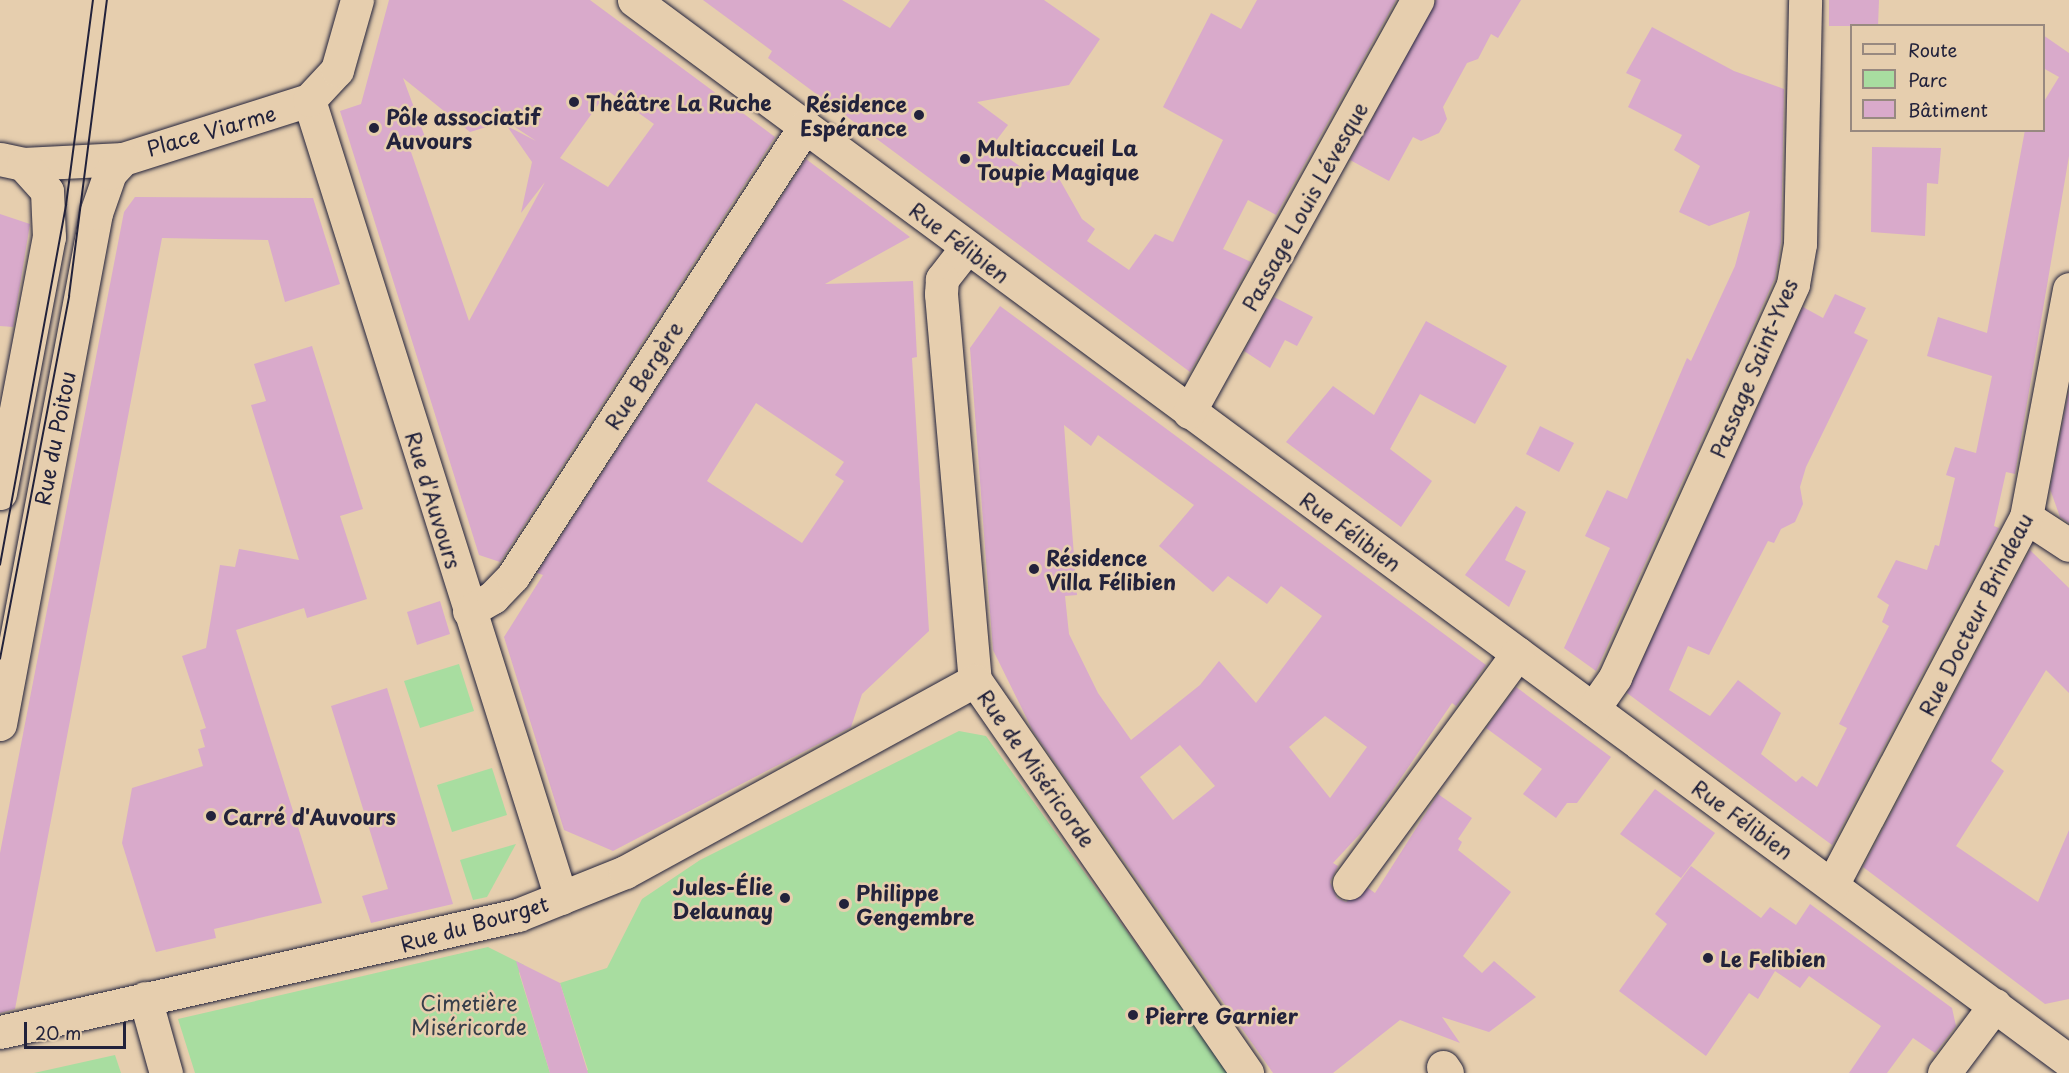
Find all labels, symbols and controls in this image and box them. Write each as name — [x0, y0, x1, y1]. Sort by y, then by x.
legend — [1850, 24, 2045, 132]
text: Route — [1908, 36, 1957, 63]
text: Parc — [1908, 66, 1947, 93]
place label: Théâtre La Ruche — [586, 89, 774, 115]
place label: Résidence Espérance — [800, 90, 907, 140]
marker: Théâtre La Ruche — [567, 95, 581, 109]
text: Bâtiment — [1908, 96, 1988, 123]
street label: Passage Louis Lévesque — [1236, 98, 1372, 314]
street label: Place Viarme — [143, 99, 279, 161]
place label: Pôle associatif Auvours — [386, 103, 543, 153]
marker: Résidence Espérance — [912, 108, 926, 122]
marker: Pôle associatif Auvours — [367, 121, 381, 135]
place label: Multiaccueil La Toupie Magique — [977, 134, 1141, 184]
marker: Multiaccueil La Toupie Magique — [958, 152, 972, 166]
street label: Rue Félibien — [904, 196, 1016, 288]
street label: Passage Saint-Yves — [1704, 275, 1802, 461]
street label: Rue Bergère — [598, 316, 688, 434]
street label: Rue du Poitou — [28, 367, 80, 509]
street label: Rue d'Auvours — [401, 428, 467, 572]
street label: Rue Félibien — [1295, 485, 1407, 577]
street label: Rue Docteur Brindeau — [1913, 508, 2037, 720]
place label: Résidence Villa Félibien — [1046, 544, 1178, 594]
marker: Résidence Villa Félibien — [1027, 562, 1041, 576]
street label: Rue de Miséricorde — [972, 682, 1102, 854]
street label: Rue Félibien — [1687, 773, 1799, 865]
place label: Carré d'Auvours — [223, 803, 396, 829]
marker: Carré d'Auvours — [204, 809, 218, 823]
place label: Jules-Élie Delaunay — [673, 873, 773, 923]
place label: Philippe Gengembre — [856, 879, 975, 929]
street label: Rue du Bourget — [396, 889, 552, 957]
marker: Jules-Élie Delaunay — [778, 891, 792, 905]
marker: Philippe Gengembre — [837, 897, 851, 911]
place label: Le Felibien — [1720, 945, 1828, 971]
marker: Le Felibien — [1701, 951, 1715, 965]
park label: Cimetière Miséricorde — [411, 989, 527, 1039]
place label: Pierre Garnier — [1145, 1002, 1299, 1028]
marker: Pierre Garnier — [1126, 1008, 1140, 1022]
scale bar — [27, 1010, 129, 1048]
text: 20 m — [35, 1019, 81, 1046]

